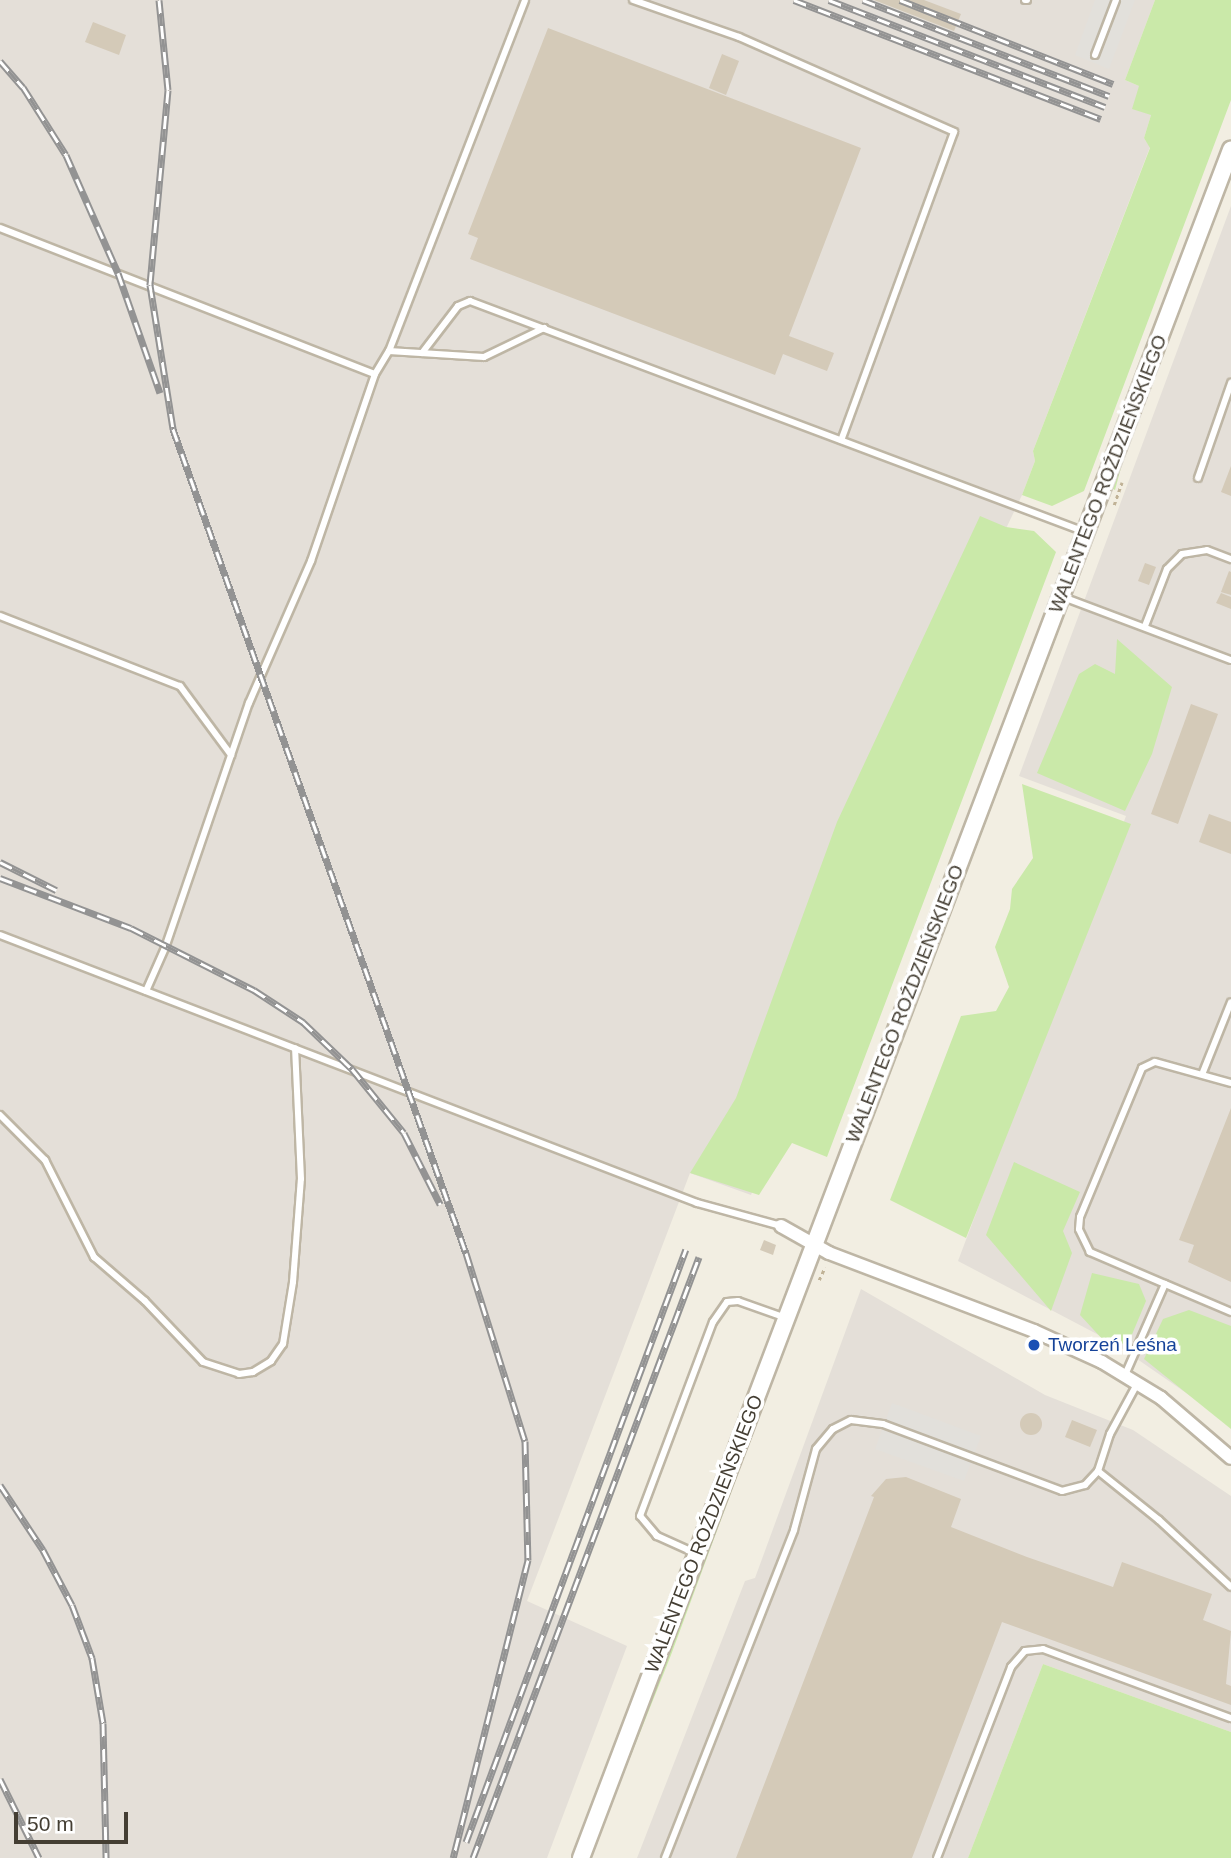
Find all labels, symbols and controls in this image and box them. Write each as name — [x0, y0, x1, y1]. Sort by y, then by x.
street label: WALENTEGO ROŹDZIEŃSKIEGO — [1044, 332, 1172, 616]
street label: WALENTEGO ROŹDZIEŃSKIEGO — [841, 862, 969, 1146]
place label: Tworzeń Leśna — [1048, 1334, 1177, 1356]
marker: Tworzeń Leśna — [1026, 1337, 1042, 1353]
street label: WALENTEGO ROŹDZIEŃSKIEGO — [640, 1392, 768, 1676]
scale bar — [18, 1798, 131, 1842]
text: 50 m — [27, 1812, 74, 1835]

